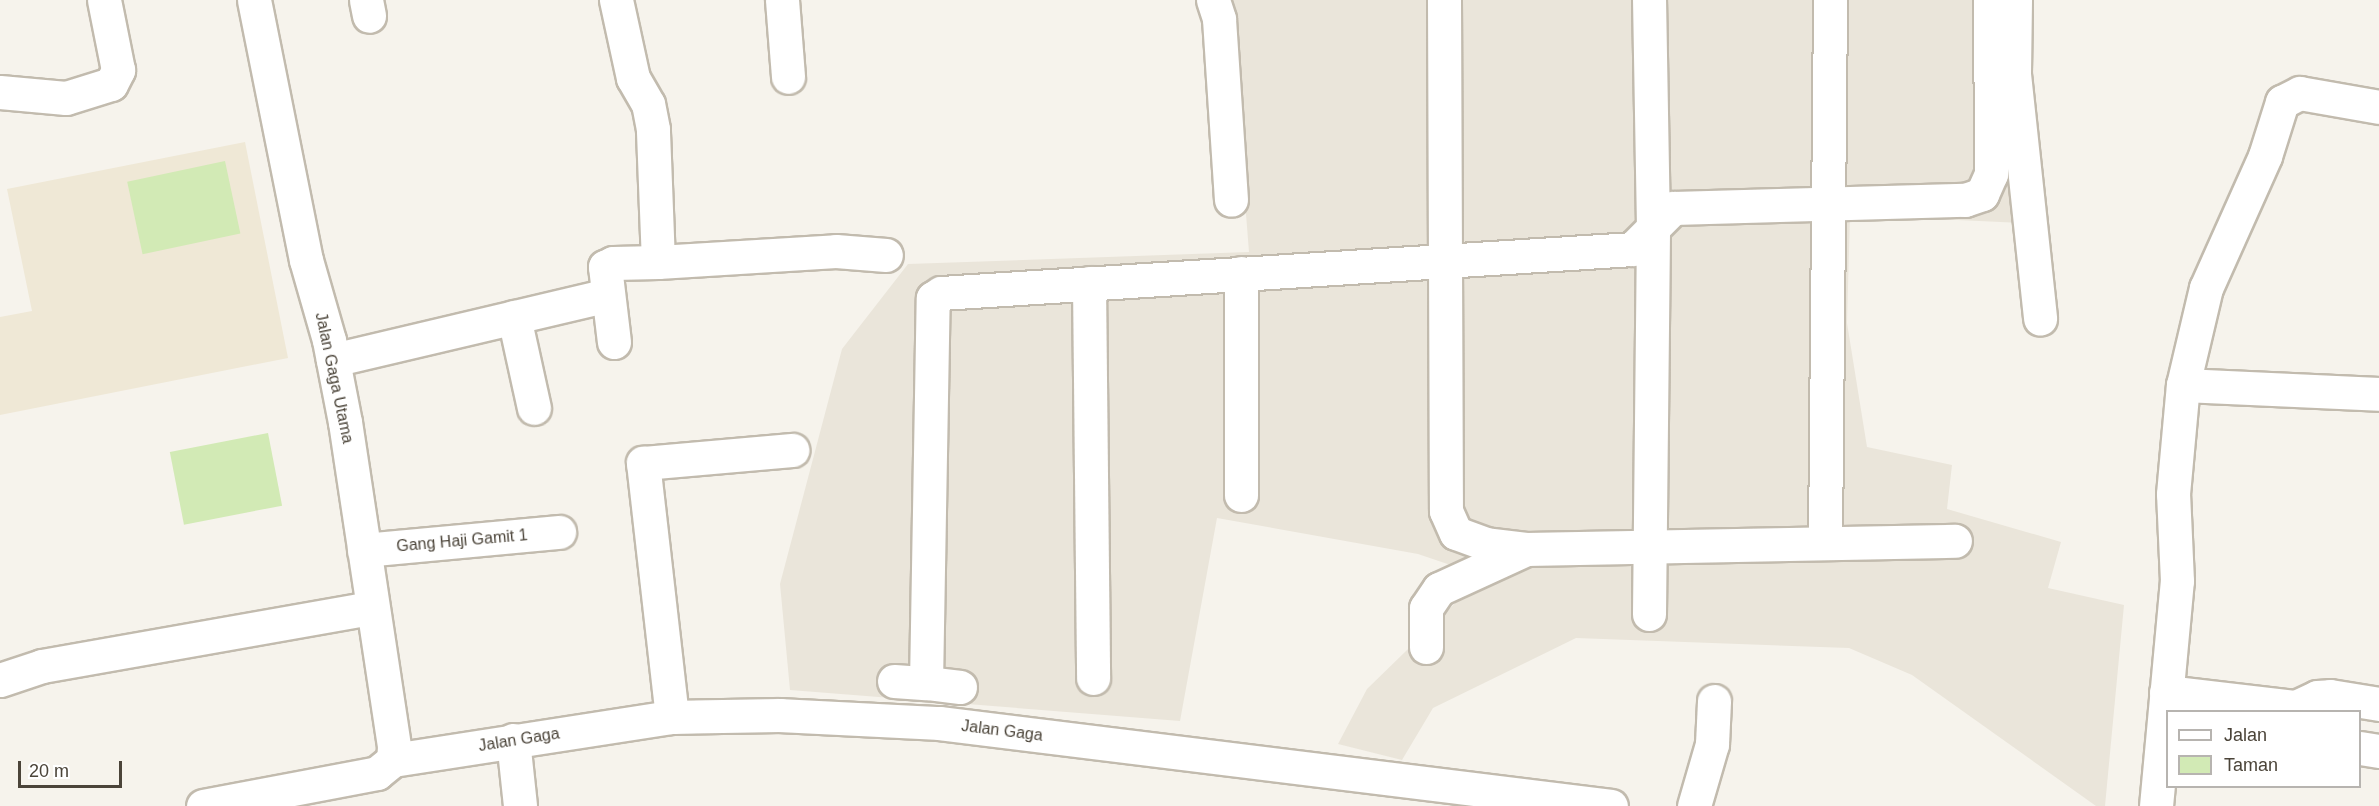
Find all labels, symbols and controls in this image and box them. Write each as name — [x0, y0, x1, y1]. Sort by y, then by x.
street label: Jalan Gaga Utama — [311, 311, 357, 445]
street label: Gang Haji Gamit 1 — [396, 526, 528, 556]
legend — [2166, 710, 2361, 788]
street label: Jalan Gaga — [960, 716, 1044, 746]
street label: Jalan Gaga — [477, 724, 561, 756]
text: Jalan — [2224, 725, 2267, 745]
scale bar — [21, 749, 124, 787]
text: Taman — [2224, 755, 2278, 775]
text: 20 m — [29, 761, 69, 781]

